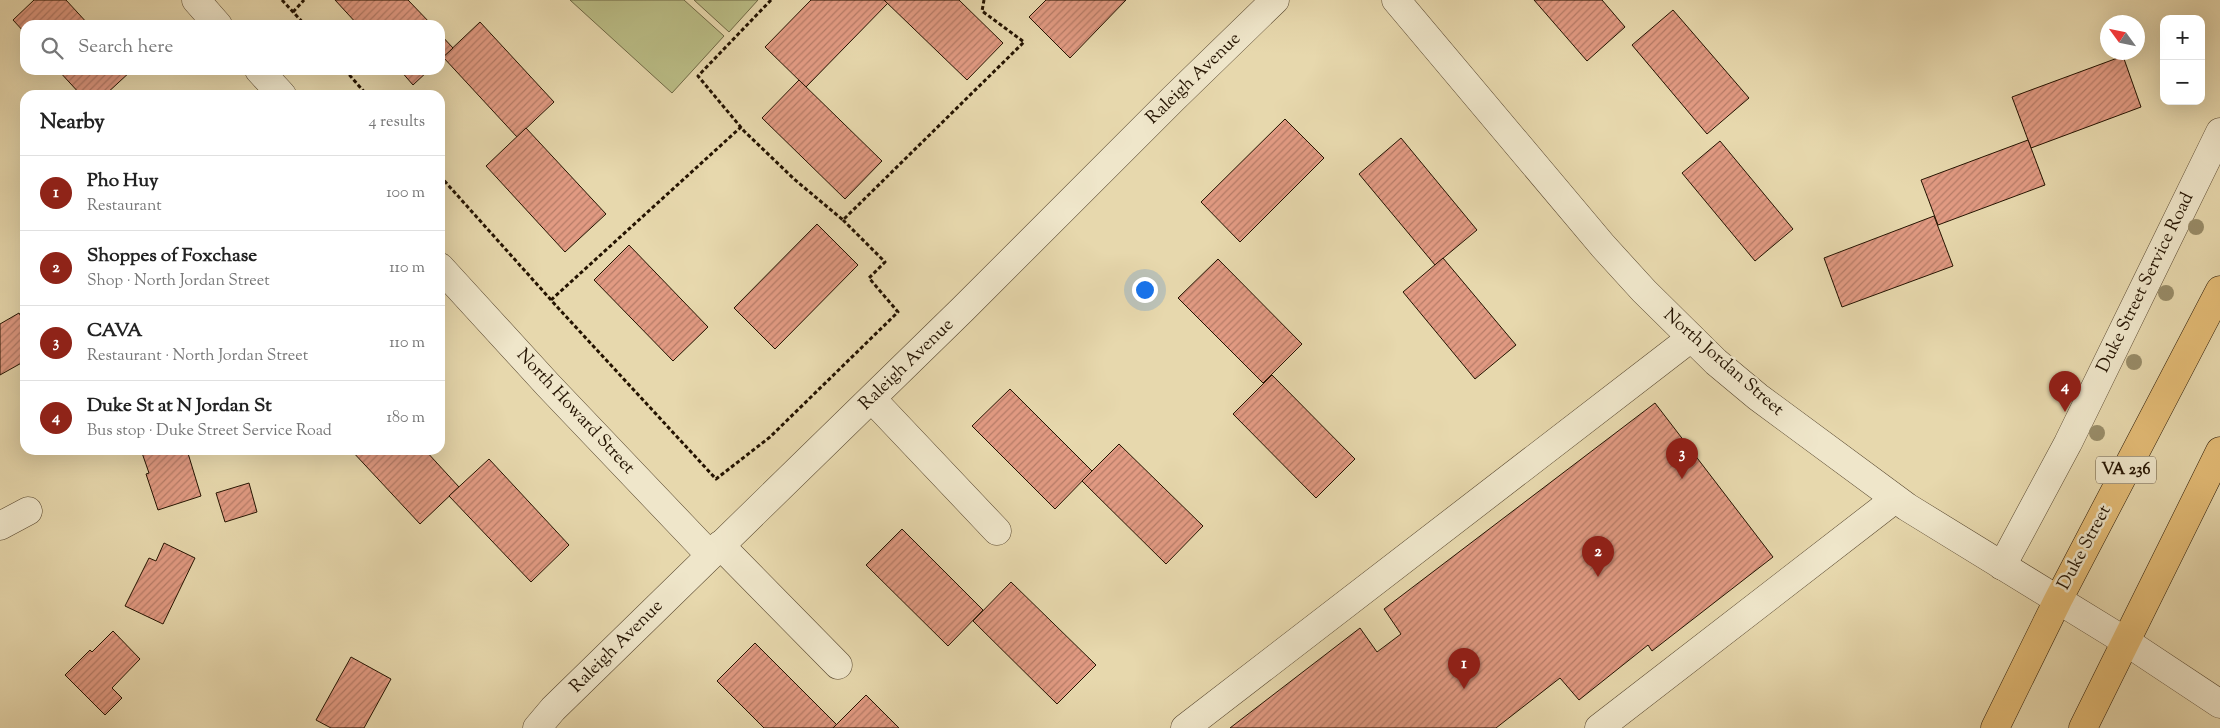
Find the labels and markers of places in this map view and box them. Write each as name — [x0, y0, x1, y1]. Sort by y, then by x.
pin: 4 — [2049, 371, 2081, 412]
pin: 3 — [1666, 438, 1698, 479]
pin: 2 — [1582, 536, 1614, 577]
pin: 1 — [1448, 648, 1480, 689]

